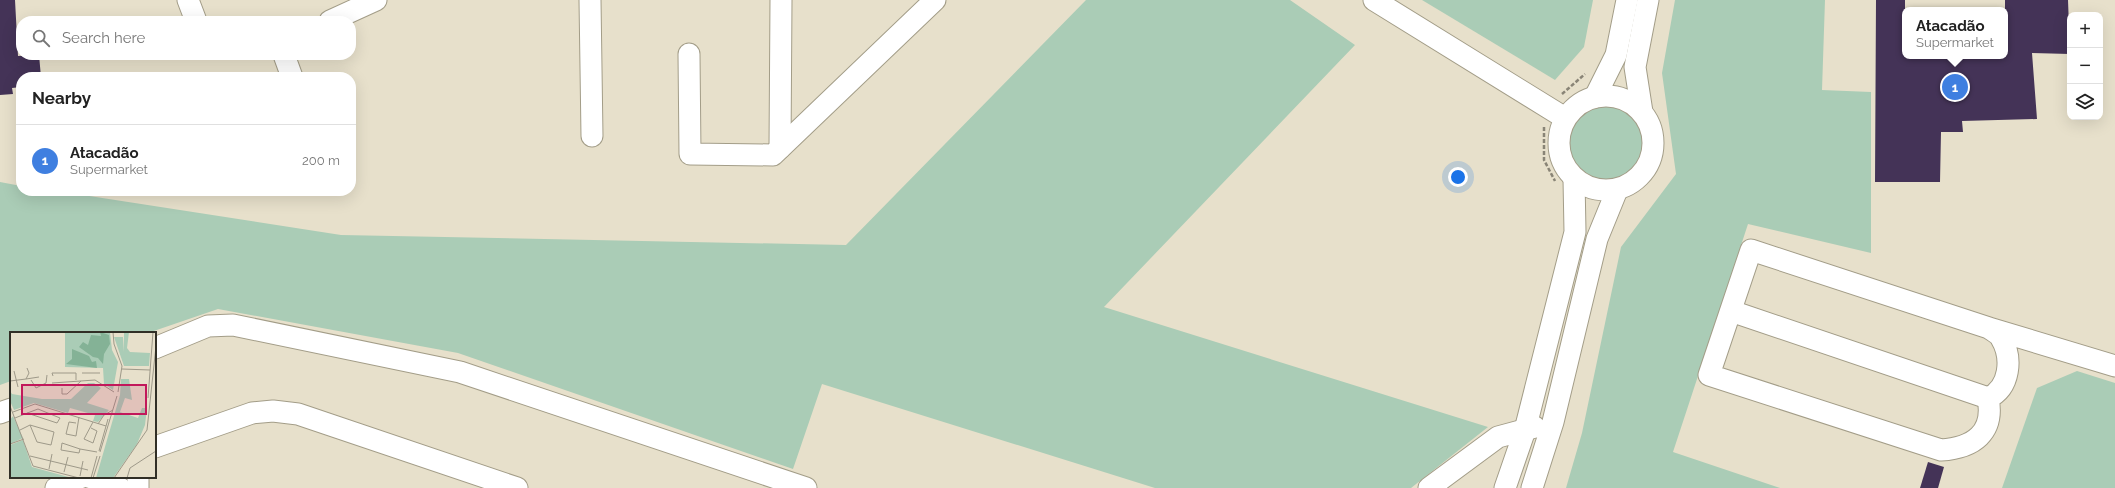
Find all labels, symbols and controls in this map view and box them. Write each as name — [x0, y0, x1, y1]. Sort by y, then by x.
popup — [1902, 7, 2008, 59]
map controls — [2067, 12, 2103, 120]
button: + — [2067, 12, 2103, 48]
search box — [16, 16, 356, 60]
text: Atacadão — [1916, 17, 1985, 35]
icon: search — [30, 27, 52, 49]
text: Search here — [62, 29, 145, 47]
text: Supermarket — [1916, 35, 1994, 50]
button: − — [2067, 48, 2103, 84]
pin: 1 — [1942, 72, 1968, 102]
button: layers — [2067, 84, 2103, 120]
text: Nearby — [32, 88, 91, 108]
text: Atacadão — [70, 144, 139, 162]
text: 1 — [42, 153, 48, 168]
text: 200 m — [302, 153, 340, 168]
text: Supermarket — [70, 162, 148, 177]
your location — [1448, 167, 1468, 187]
inset map — [10, 332, 156, 478]

